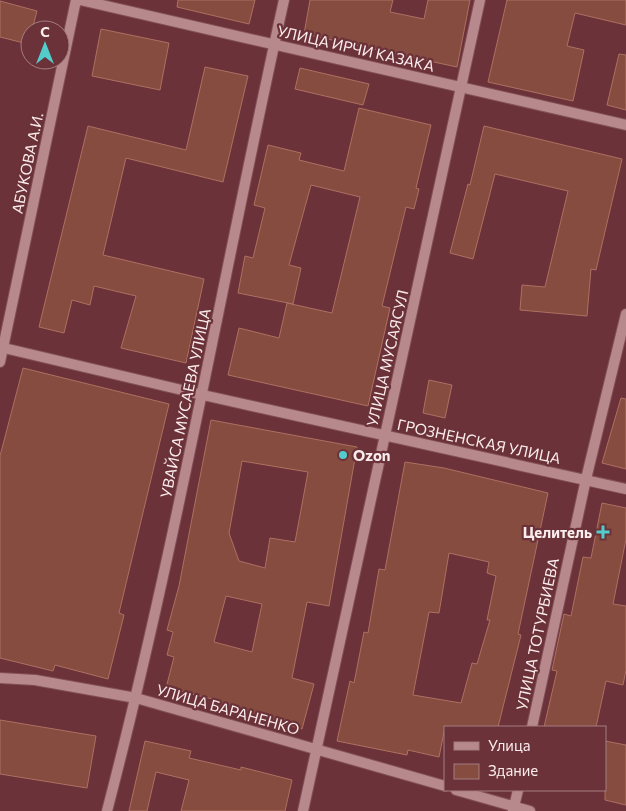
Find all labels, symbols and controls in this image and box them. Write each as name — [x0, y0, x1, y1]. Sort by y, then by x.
north arrow — [20, 20, 70, 70]
street label: УЛИЦА ИРЧИ КАЗАКА — [276, 21, 436, 75]
text: С — [40, 23, 50, 40]
street label: АБУКОВА А.И. — [7, 111, 47, 215]
street label: УЛИЦА МУСАЯСУЛ — [362, 288, 412, 428]
street label: УВАЙСА МУСАЕВА УЛИЦА — [156, 306, 214, 500]
street label: ГРОЗНЕНСКАЯ УЛИЦА — [396, 415, 562, 467]
place label: Ozon — [353, 446, 391, 464]
marker: Ozon — [337, 449, 349, 461]
place label: Целитель — [523, 523, 592, 541]
marker: Целитель — [596, 525, 610, 539]
street label: УЛИЦА ТОТУРБИЕВА — [512, 556, 562, 712]
street label: УЛИЦА БАРАНЕНКО — [154, 680, 302, 738]
legend — [444, 726, 606, 791]
text: Улица — [488, 736, 530, 754]
text: Здание — [488, 761, 538, 779]

